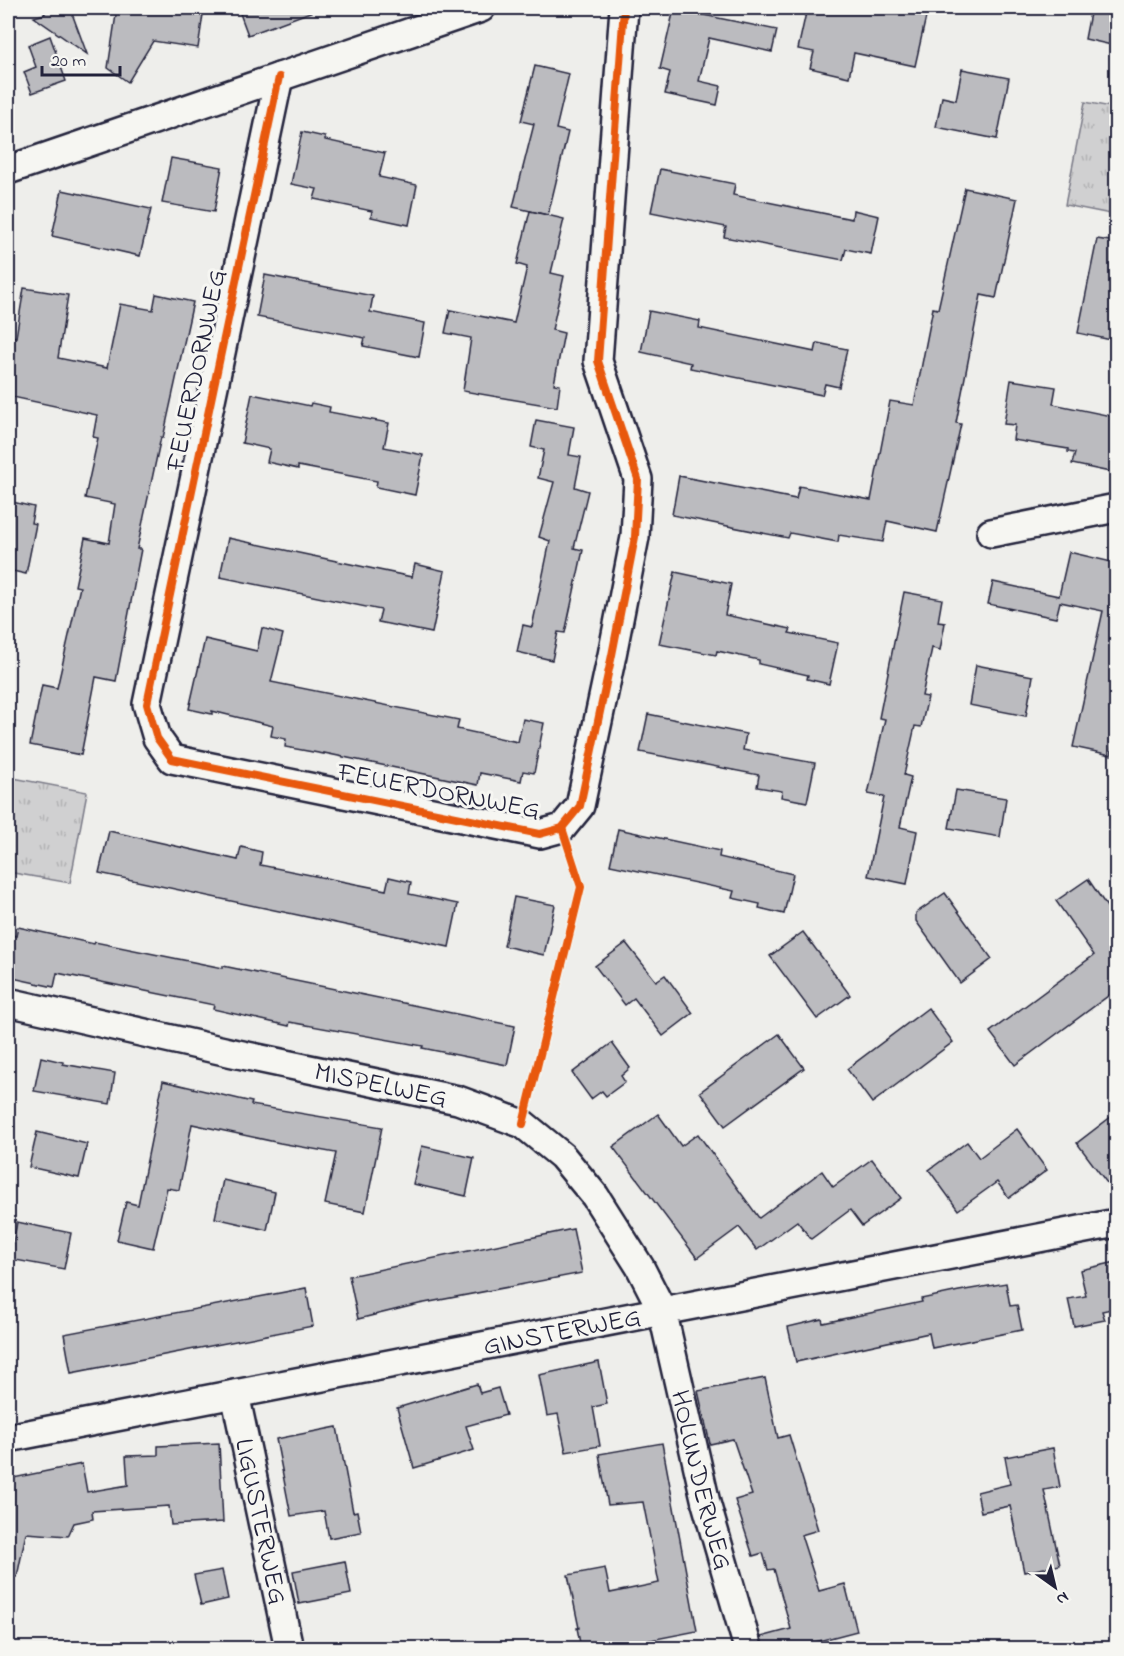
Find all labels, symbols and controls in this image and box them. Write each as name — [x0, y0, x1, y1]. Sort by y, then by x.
scale bar — [42, 39, 120, 77]
text: 20 m — [51, 49, 86, 75]
street label: FEUERDORNWEG — [157, 266, 238, 476]
street label: FEUERDORNWEG — [333, 754, 543, 831]
street label: MISPELWEG — [311, 1054, 451, 1119]
street label: GINSTERWEG — [480, 1299, 644, 1367]
street label: HOLUNDERWEG — [659, 1387, 741, 1575]
street label: LIGUSTERWEG — [223, 1435, 296, 1608]
north arrow — [1025, 1557, 1085, 1617]
text: N — [1051, 1585, 1073, 1611]

